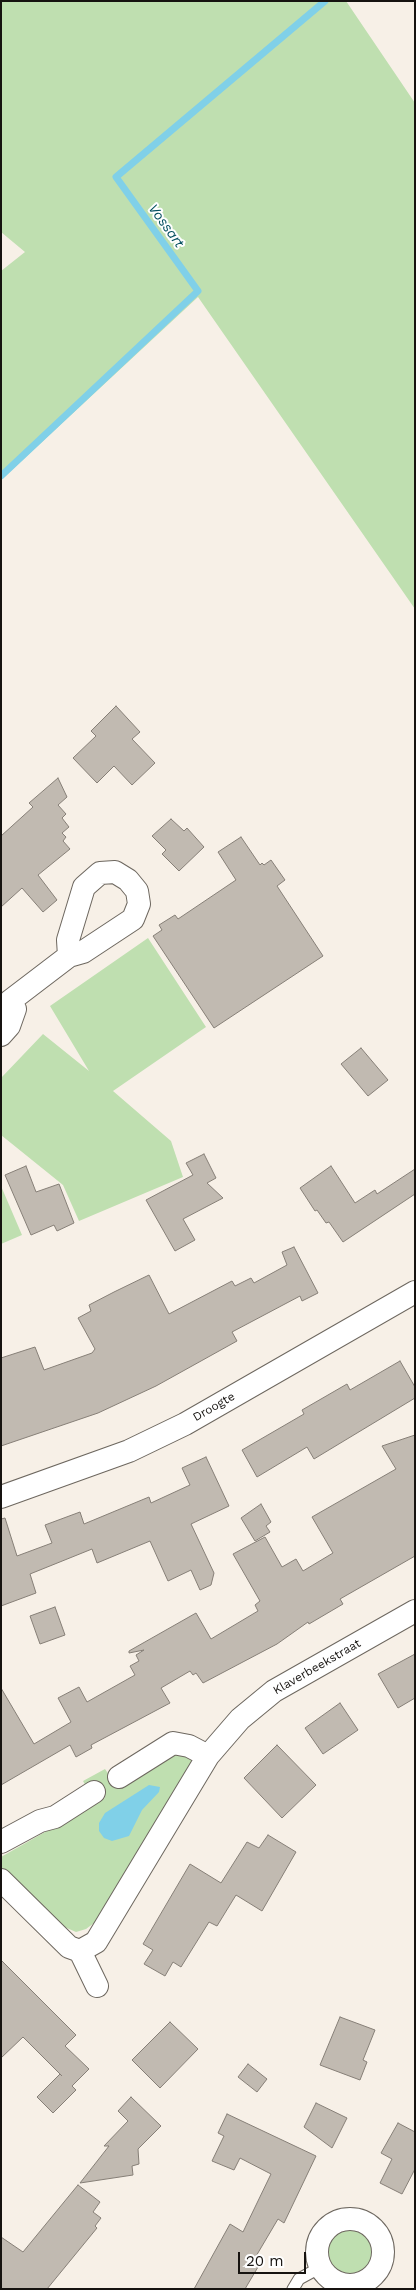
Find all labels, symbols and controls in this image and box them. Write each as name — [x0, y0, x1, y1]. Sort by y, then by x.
water label: Vossart — [145, 201, 187, 251]
street label: Droogte — [190, 1389, 238, 1425]
street label: Klaverbeekstraat — [271, 1636, 363, 1698]
scale bar — [241, 2242, 308, 2274]
text: 20 m — [246, 2252, 284, 2270]

